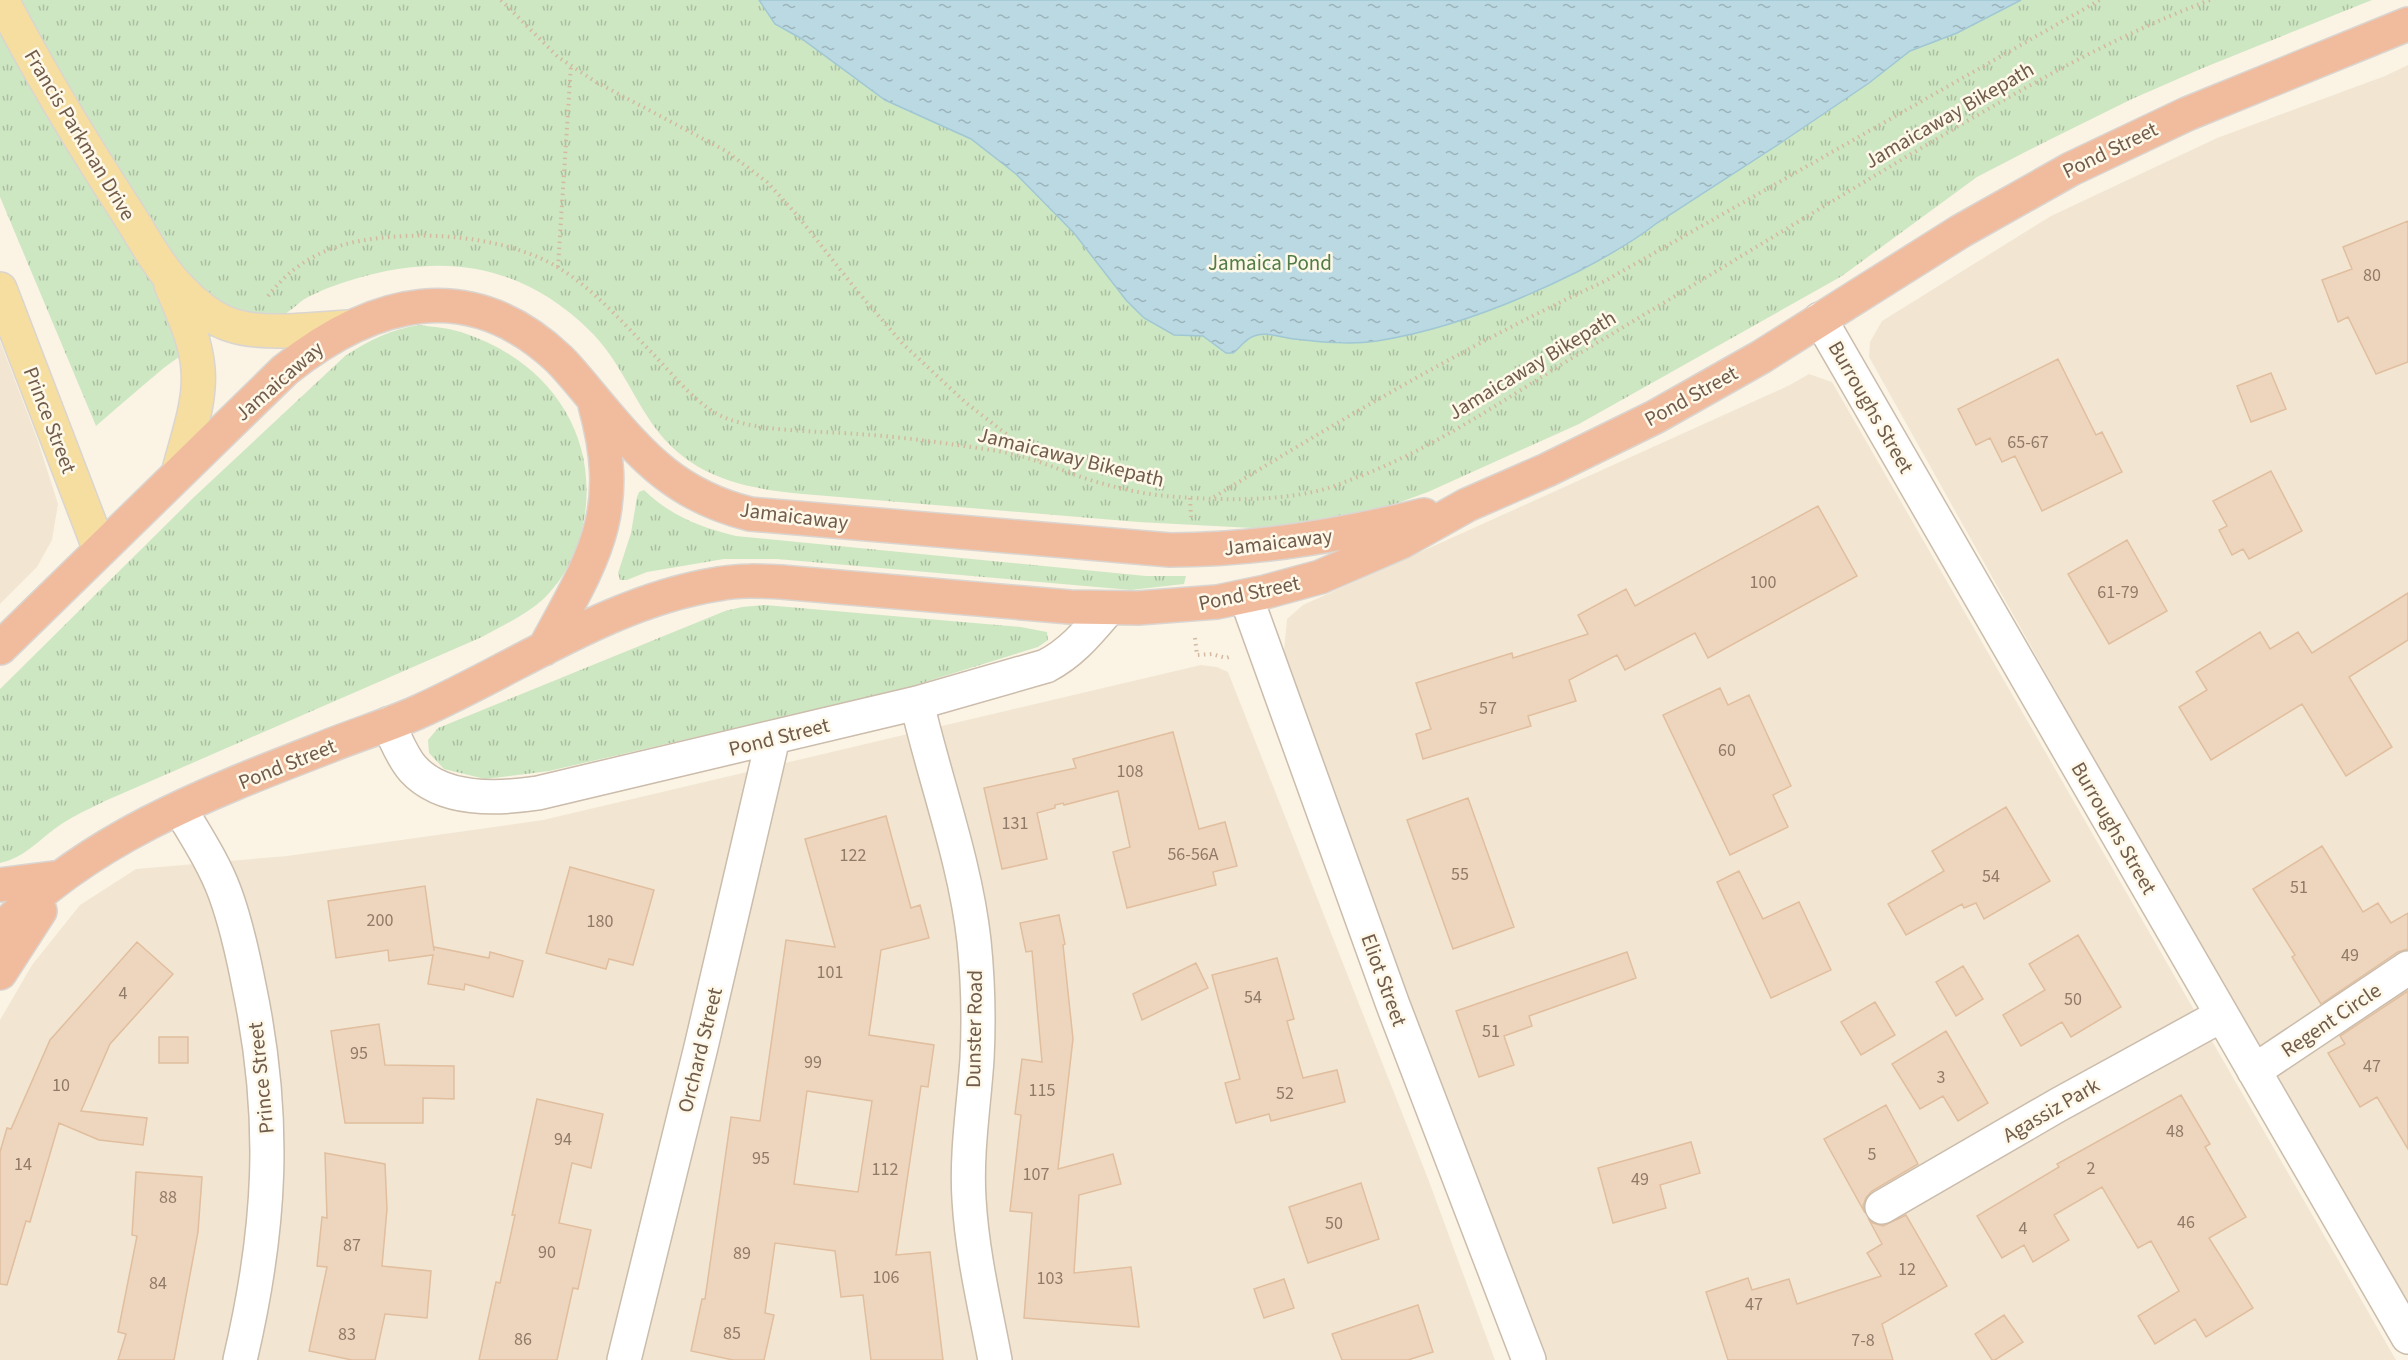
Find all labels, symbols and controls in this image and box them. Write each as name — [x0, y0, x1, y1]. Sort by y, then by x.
street label: Francis Parkman Drive — [17, 44, 143, 226]
street label: Jamaicaway Bikepath — [1859, 54, 2039, 176]
street label: Pond Street — [2057, 114, 2163, 186]
park label: Jamaica Pond — [1208, 248, 1332, 278]
house number: 80 — [2363, 263, 2381, 288]
street label: Jamaicaway Bikepath — [1442, 303, 1622, 427]
street label: Jamaicaway — [228, 334, 330, 428]
street label: Burroughs Street — [1821, 335, 1921, 479]
street label: Pond Street — [1639, 358, 1743, 434]
street label: Prince Street — [16, 362, 84, 478]
street label: Jamaicaway Bikepath — [975, 419, 1167, 495]
house number: 65-67 — [2007, 430, 2049, 455]
street label: Jamaicaway — [738, 494, 850, 538]
street label: Jamaicaway — [1222, 520, 1334, 564]
street label: Pond Street — [1196, 568, 1302, 618]
house number: 100 — [1750, 570, 1776, 595]
house number: 61-79 — [2097, 580, 2139, 605]
house number: 57 — [1479, 696, 1497, 721]
street label: Pond Street — [726, 710, 832, 764]
street label: Pond Street — [234, 731, 340, 797]
house number: 60 — [1718, 738, 1736, 763]
street label: Burroughs Street — [2064, 756, 2164, 900]
house number: 108 — [1117, 759, 1143, 784]
house number: 131 — [1002, 811, 1028, 836]
house number: 56-56A — [1167, 842, 1219, 867]
house number: 122 — [840, 843, 866, 868]
house number: 55 — [1451, 862, 1469, 887]
house number: 54 — [1982, 864, 2000, 889]
house number: 51 — [2290, 875, 2308, 900]
house number: 200 — [367, 908, 393, 933]
house number: 180 — [587, 909, 613, 934]
street label: Eliot Street — [1353, 930, 1415, 1030]
house number: 49 — [2341, 943, 2359, 968]
house number: 101 — [817, 960, 843, 985]
street label: Dunster Road — [958, 970, 990, 1088]
street label: Regent Circle — [2275, 975, 2387, 1065]
house number: 4 — [119, 981, 128, 1006]
street label: Orchard Street — [670, 984, 730, 1116]
house number: 54 — [1244, 985, 1262, 1010]
house number: 50 — [2064, 987, 2082, 1012]
house number: 51 — [1482, 1019, 1500, 1044]
street label: Prince Street — [240, 1021, 282, 1135]
house number: 95 — [350, 1041, 368, 1066]
house number: 99 — [804, 1050, 822, 1075]
house number: 47 — [2363, 1054, 2381, 1079]
house number: 3 — [1937, 1065, 1946, 1090]
street label: Agassiz Park — [1997, 1070, 2106, 1150]
house number: 10 — [52, 1073, 70, 1098]
house number: 115 — [1029, 1078, 1055, 1103]
house number: 52 — [1276, 1081, 1294, 1106]
house number: 48 — [2166, 1119, 2184, 1144]
house number: 94 — [554, 1127, 572, 1152]
house number: 5 — [1868, 1142, 1877, 1167]
house number: 95 — [752, 1146, 770, 1171]
house number: 14 — [14, 1152, 32, 1177]
house number: 2 — [2087, 1156, 2096, 1181]
house number: 112 — [872, 1157, 898, 1182]
house number: 107 — [1023, 1162, 1049, 1187]
house number: 49 — [1631, 1167, 1649, 1192]
house number: 88 — [159, 1185, 177, 1210]
house number: 46 — [2177, 1210, 2195, 1235]
house number: 50 — [1325, 1211, 1343, 1236]
house number: 4 — [2019, 1216, 2028, 1241]
house number: 87 — [343, 1233, 361, 1258]
house number: 90 — [538, 1240, 556, 1265]
house number: 89 — [733, 1241, 751, 1266]
house number: 12 — [1898, 1257, 1916, 1282]
house number: 106 — [873, 1265, 899, 1290]
house number: 103 — [1037, 1266, 1063, 1291]
house number: 84 — [149, 1271, 167, 1296]
house number: 47 — [1745, 1292, 1763, 1317]
house number: 85 — [723, 1321, 741, 1346]
house number: 83 — [338, 1322, 356, 1347]
house number: 86 — [514, 1327, 532, 1352]
house number: 7-8 — [1851, 1328, 1875, 1353]

